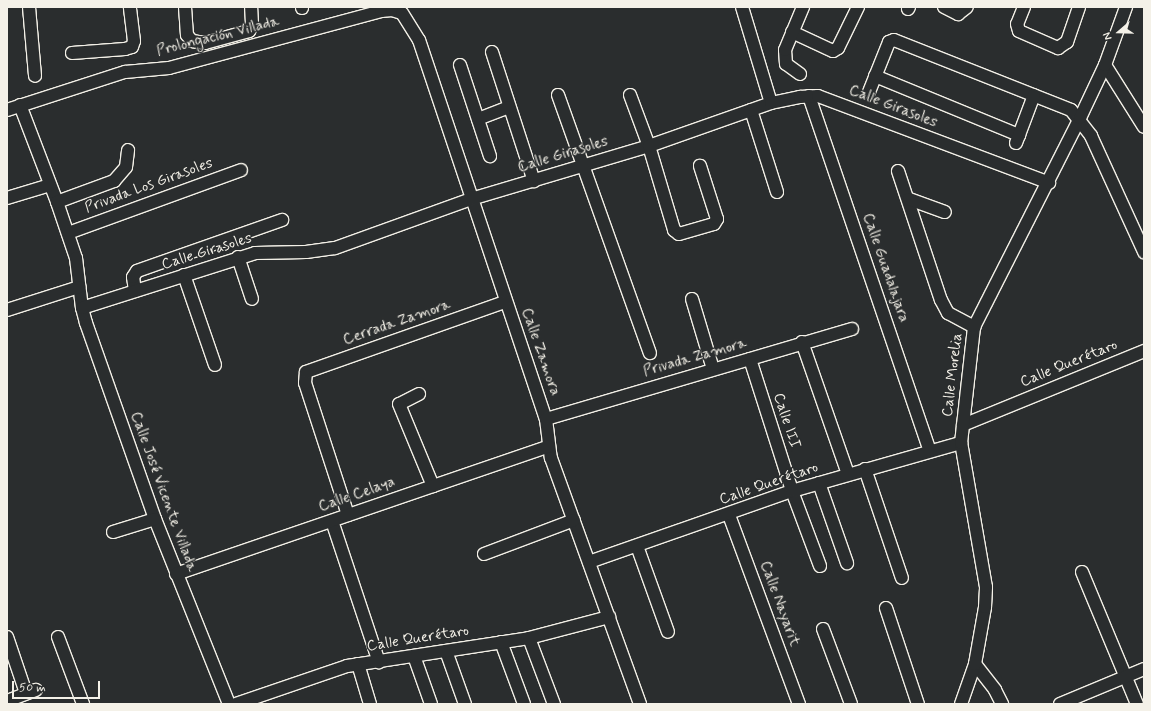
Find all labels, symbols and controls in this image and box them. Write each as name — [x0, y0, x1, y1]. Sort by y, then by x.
north arrow — [1099, 12, 1139, 52]
street label: Prolongación Villada — [155, 13, 281, 61]
text: N — [1100, 30, 1116, 42]
street label: Calle Girasoles — [847, 82, 939, 132]
street label: Calle Girasoles — [516, 133, 610, 177]
street label: Privada Los Girasoles — [83, 155, 215, 217]
street label: Calle Guadalajara — [858, 211, 912, 325]
street label: Calle Girasoles — [160, 230, 254, 274]
street label: Cerrada Zamora — [341, 296, 453, 350]
street label: Calle Zamora — [517, 306, 563, 398]
street label: Calle Morelia — [939, 332, 967, 418]
street label: Privada Zamora — [641, 335, 749, 381]
street label: Calle Querétaro — [1018, 337, 1120, 391]
street label: Calle III — [769, 391, 803, 451]
street label: Calle José Vicente Villada — [126, 410, 200, 574]
street label: Calle Querétaro — [718, 459, 820, 509]
street label: Calle Celaya — [316, 473, 398, 517]
street label: Calle Nayarit — [755, 559, 803, 649]
street label: Calle Querétaro — [366, 622, 470, 656]
scale bar — [14, 673, 102, 699]
text: 50 m — [19, 680, 46, 696]

